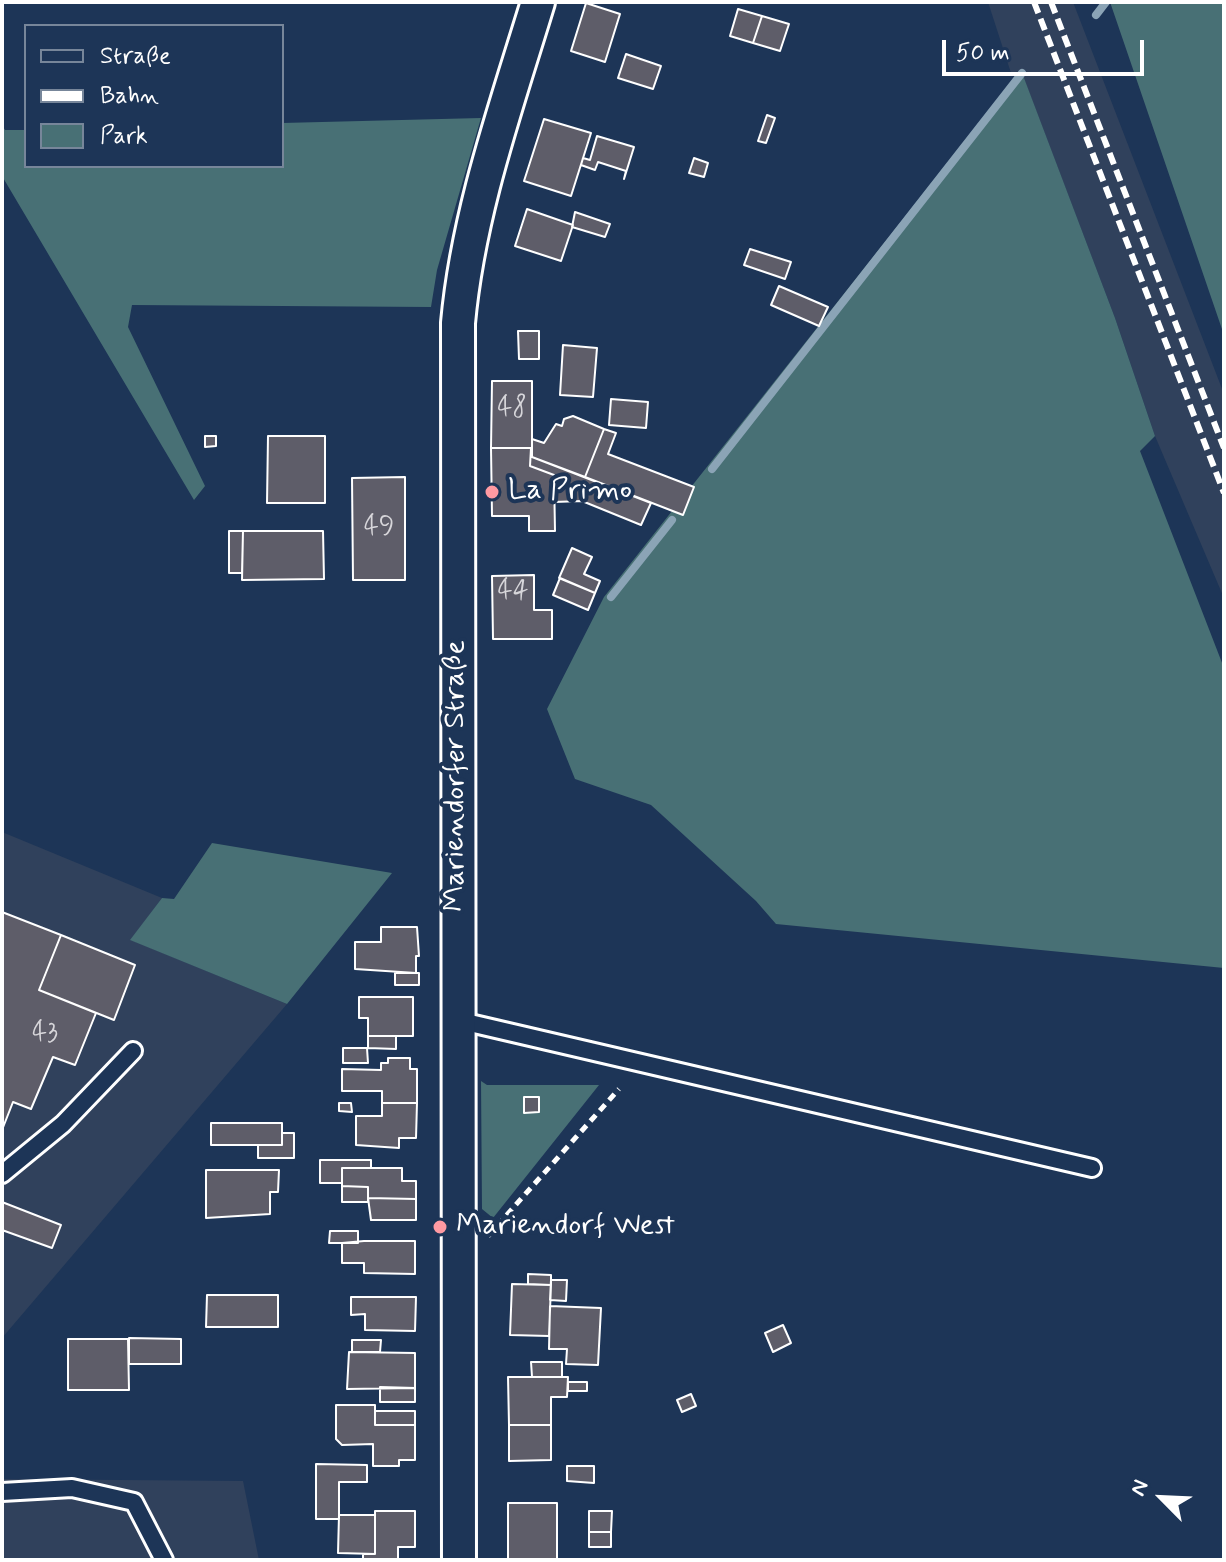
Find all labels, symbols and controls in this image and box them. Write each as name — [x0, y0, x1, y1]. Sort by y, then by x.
legend — [24, 24, 284, 168]
scale bar — [946, 24, 1148, 74]
text: 50 m — [956, 38, 1010, 69]
text: Straße — [100, 41, 171, 72]
text: Bahn — [100, 81, 159, 112]
text: Park — [100, 121, 148, 152]
house number: 48 — [497, 394, 527, 426]
place label: La Primo — [508, 474, 632, 510]
marker: La Primo — [483, 483, 501, 501]
house number: 49 — [364, 513, 394, 545]
house number: 44 — [498, 577, 528, 609]
street label: Mariendorfer Straße — [439, 640, 475, 912]
house number: 43 — [32, 1019, 58, 1051]
place label: Mariendorf West — [456, 1209, 675, 1245]
marker: Mariendorf West — [431, 1218, 449, 1236]
north arrow — [1122, 1458, 1202, 1538]
text: N — [1124, 1476, 1156, 1501]

